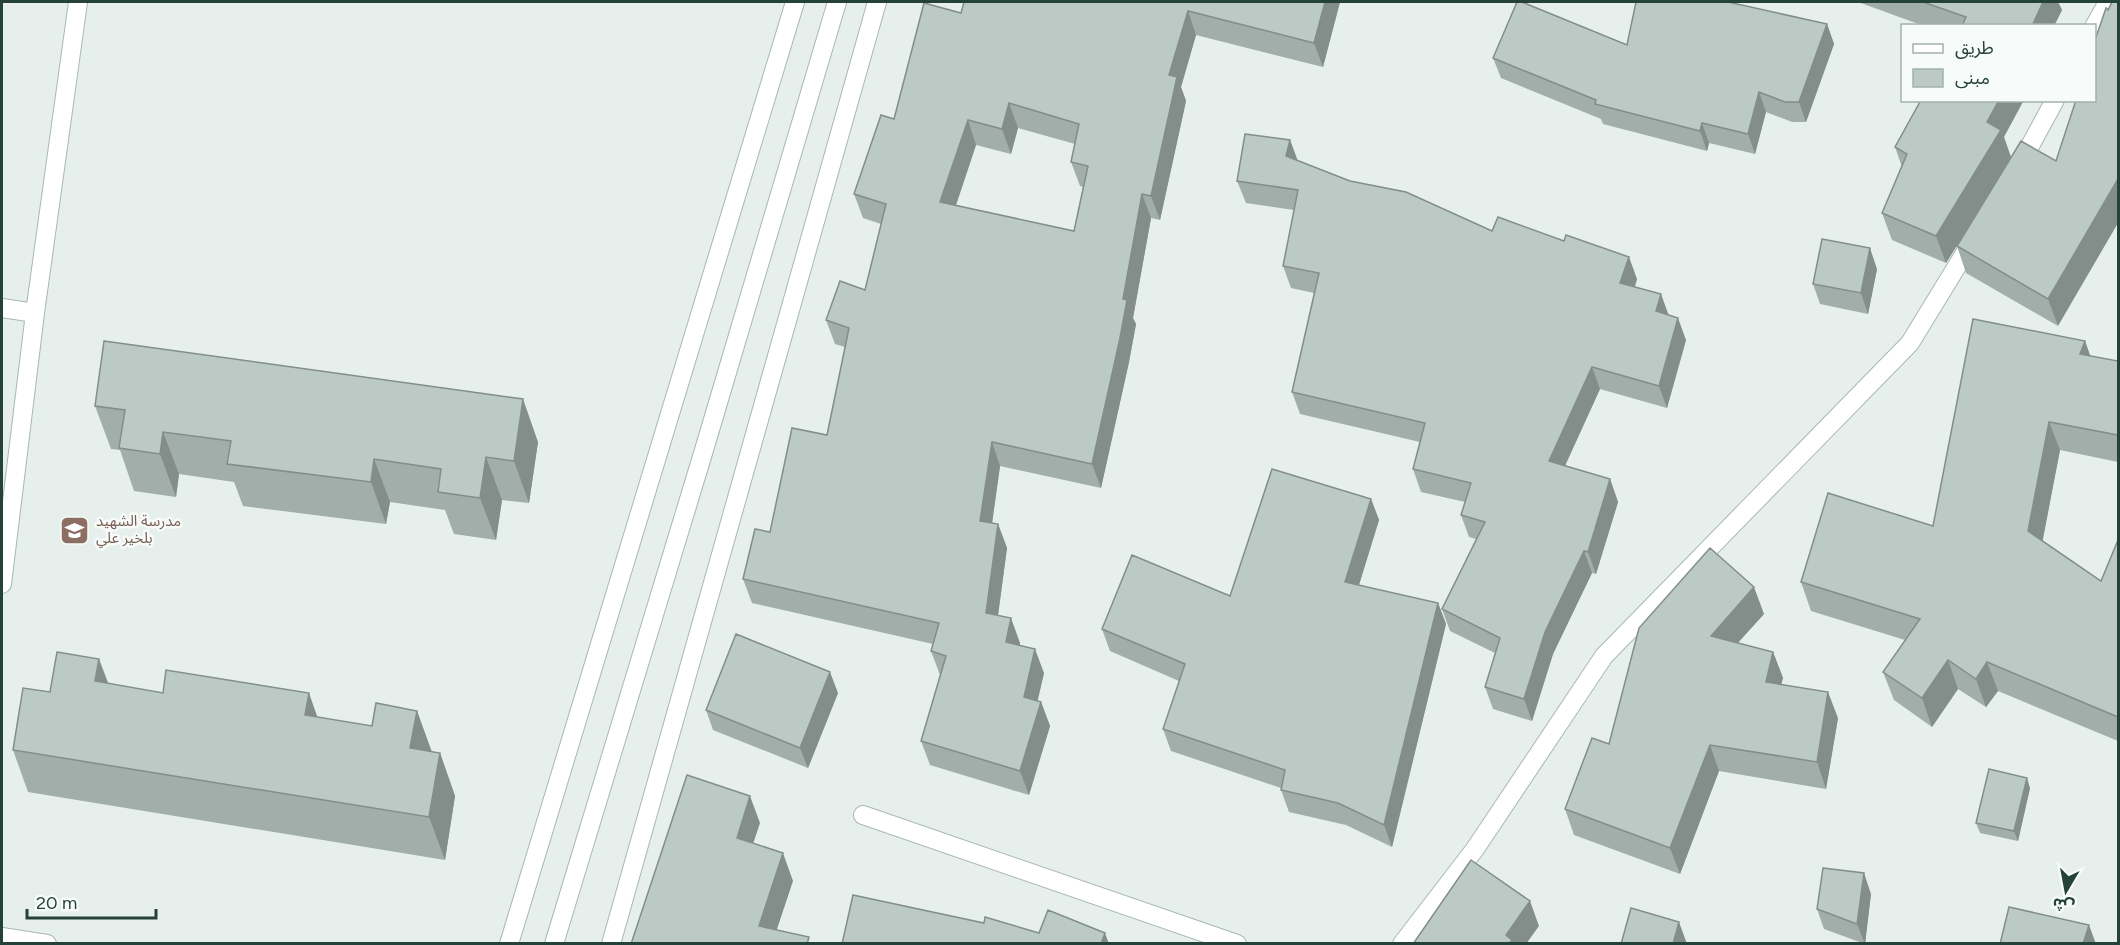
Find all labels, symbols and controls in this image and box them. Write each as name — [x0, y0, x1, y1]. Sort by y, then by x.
legend — [1901, 24, 2096, 102]
text: طريق — [1955, 37, 1994, 59]
text: مبنى — [1955, 67, 1990, 89]
place label: مدرسة الشهيد بلخير علي — [96, 512, 181, 549]
school or university icon: مدرسة الشهيد بلخير علي — [59, 514, 91, 546]
north arrow — [2036, 861, 2096, 921]
scale bar — [27, 882, 156, 920]
text: 20 m — [36, 892, 77, 914]
text: ش — [2051, 894, 2076, 917]

